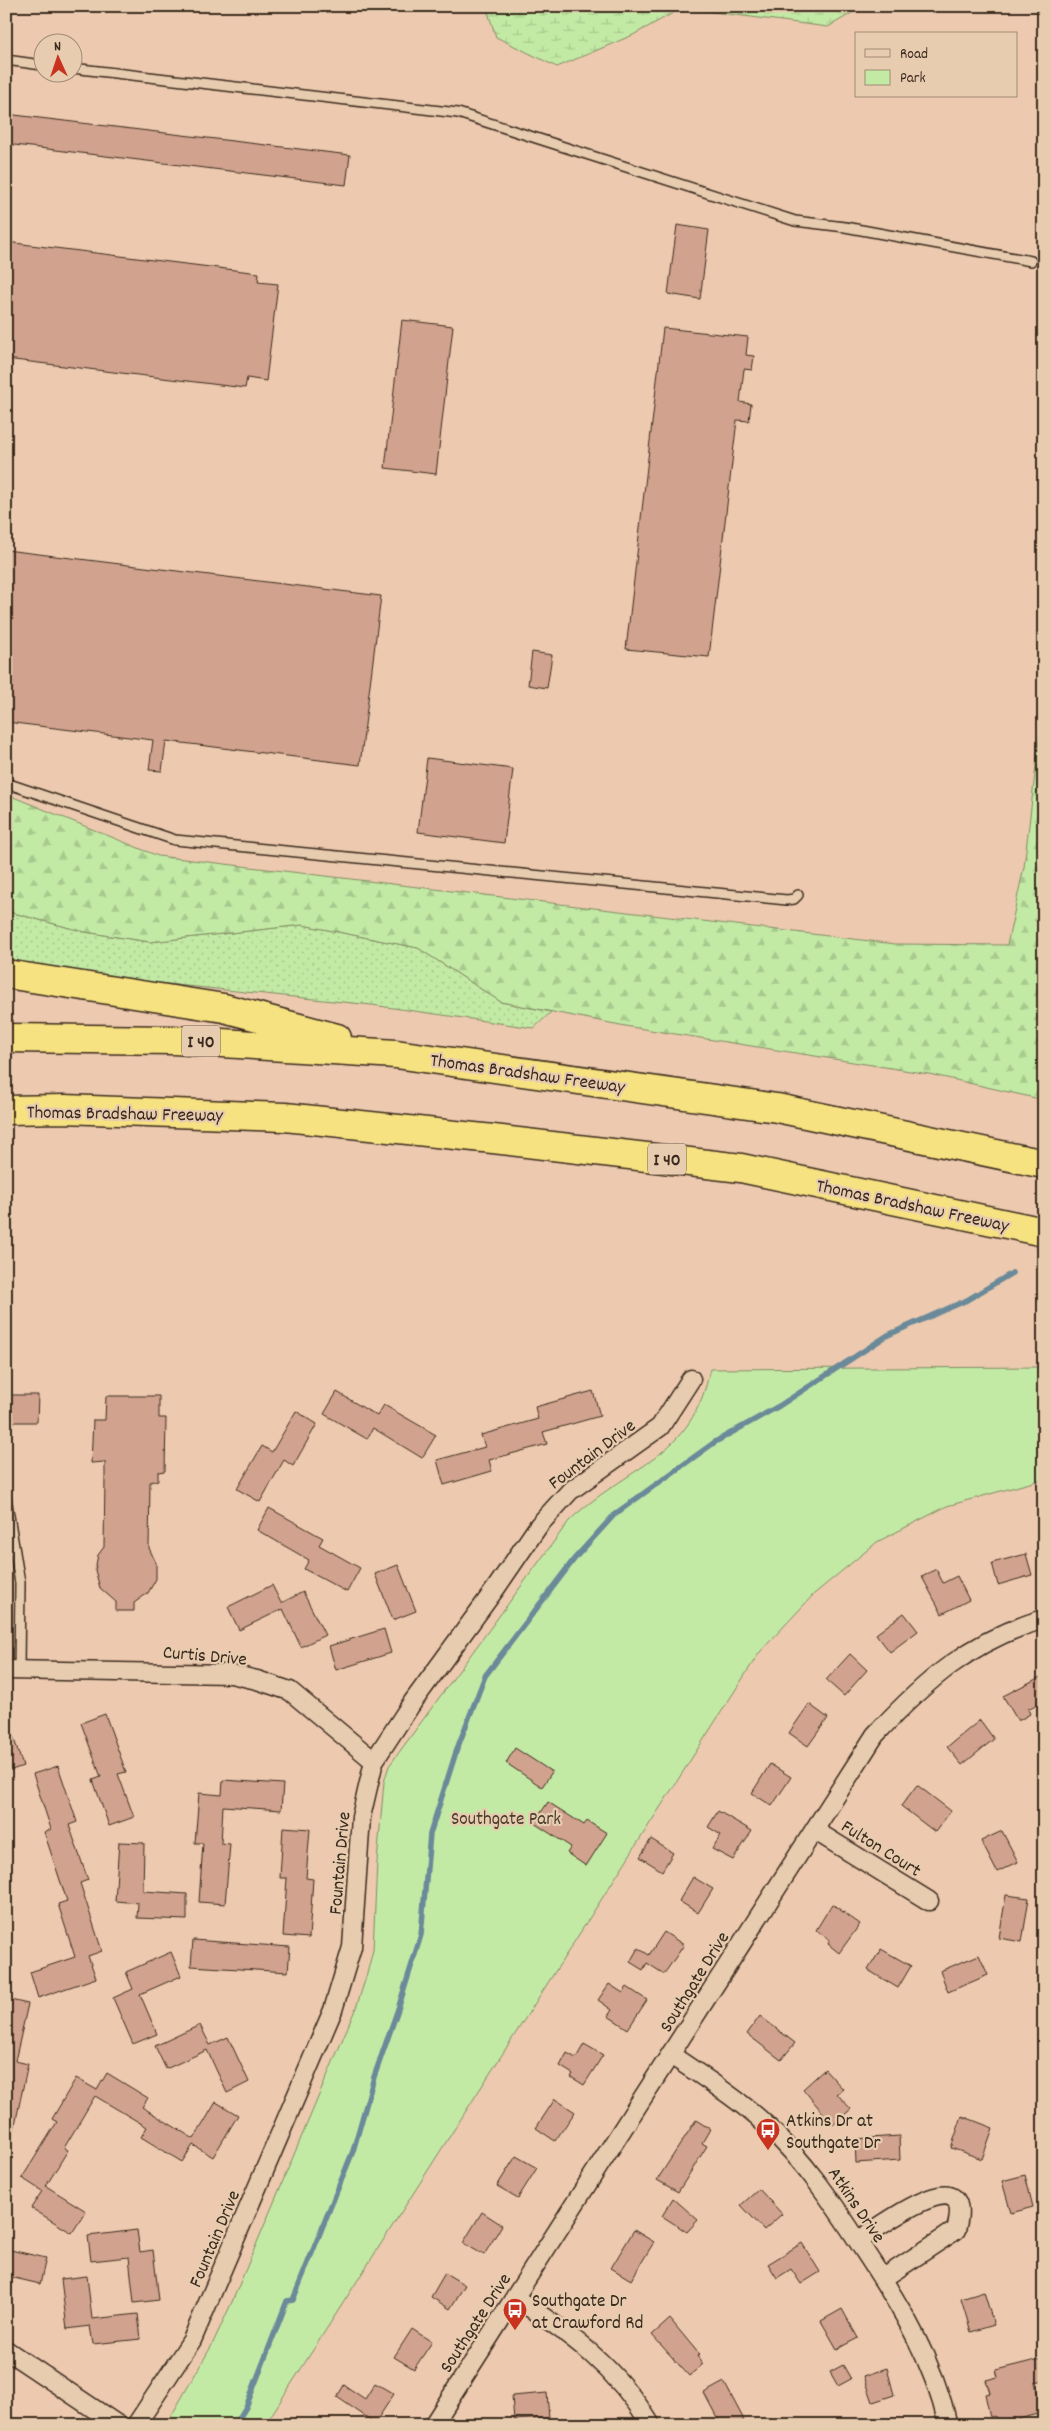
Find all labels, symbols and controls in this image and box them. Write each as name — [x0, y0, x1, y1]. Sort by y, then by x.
north arrow — [32, 32, 82, 82]
legend — [855, 32, 1018, 98]
text: N — [53, 37, 61, 57]
text: Road — [900, 44, 928, 66]
text: Park — [900, 68, 926, 90]
road number: I 40 — [182, 1026, 220, 1056]
street label: Thomas Bradshaw Freeway — [428, 1048, 627, 1103]
street label: Thomas Bradshaw Freeway — [27, 1100, 224, 1131]
road number: I 40 — [648, 1144, 686, 1174]
street label: Thomas Bradshaw Freeway — [813, 1174, 1011, 1241]
street label: Fountain Drive — [544, 1414, 642, 1498]
street label: Curtis Drive — [162, 1640, 248, 1675]
park label: Southgate Park — [451, 1807, 561, 1834]
street label: Fountain Drive — [324, 1811, 359, 1916]
street label: Fulton Court — [835, 1815, 925, 1885]
street label: Southgate Drive — [654, 1927, 738, 2038]
place label: Atkins Dr at Southgate Dr — [786, 2109, 881, 2158]
bus stop icon: Atkins Dr at Southgate Dr — [755, 2117, 781, 2151]
street label: Atkins Drive — [820, 2163, 890, 2249]
street label: Fountain Drive — [184, 2187, 249, 2292]
street label: Southgate Drive — [434, 2269, 519, 2379]
place label: Southgate Dr at Crawford Rd — [532, 2289, 643, 2338]
bus stop icon: Southgate Dr at Crawford Rd — [502, 2297, 528, 2331]

